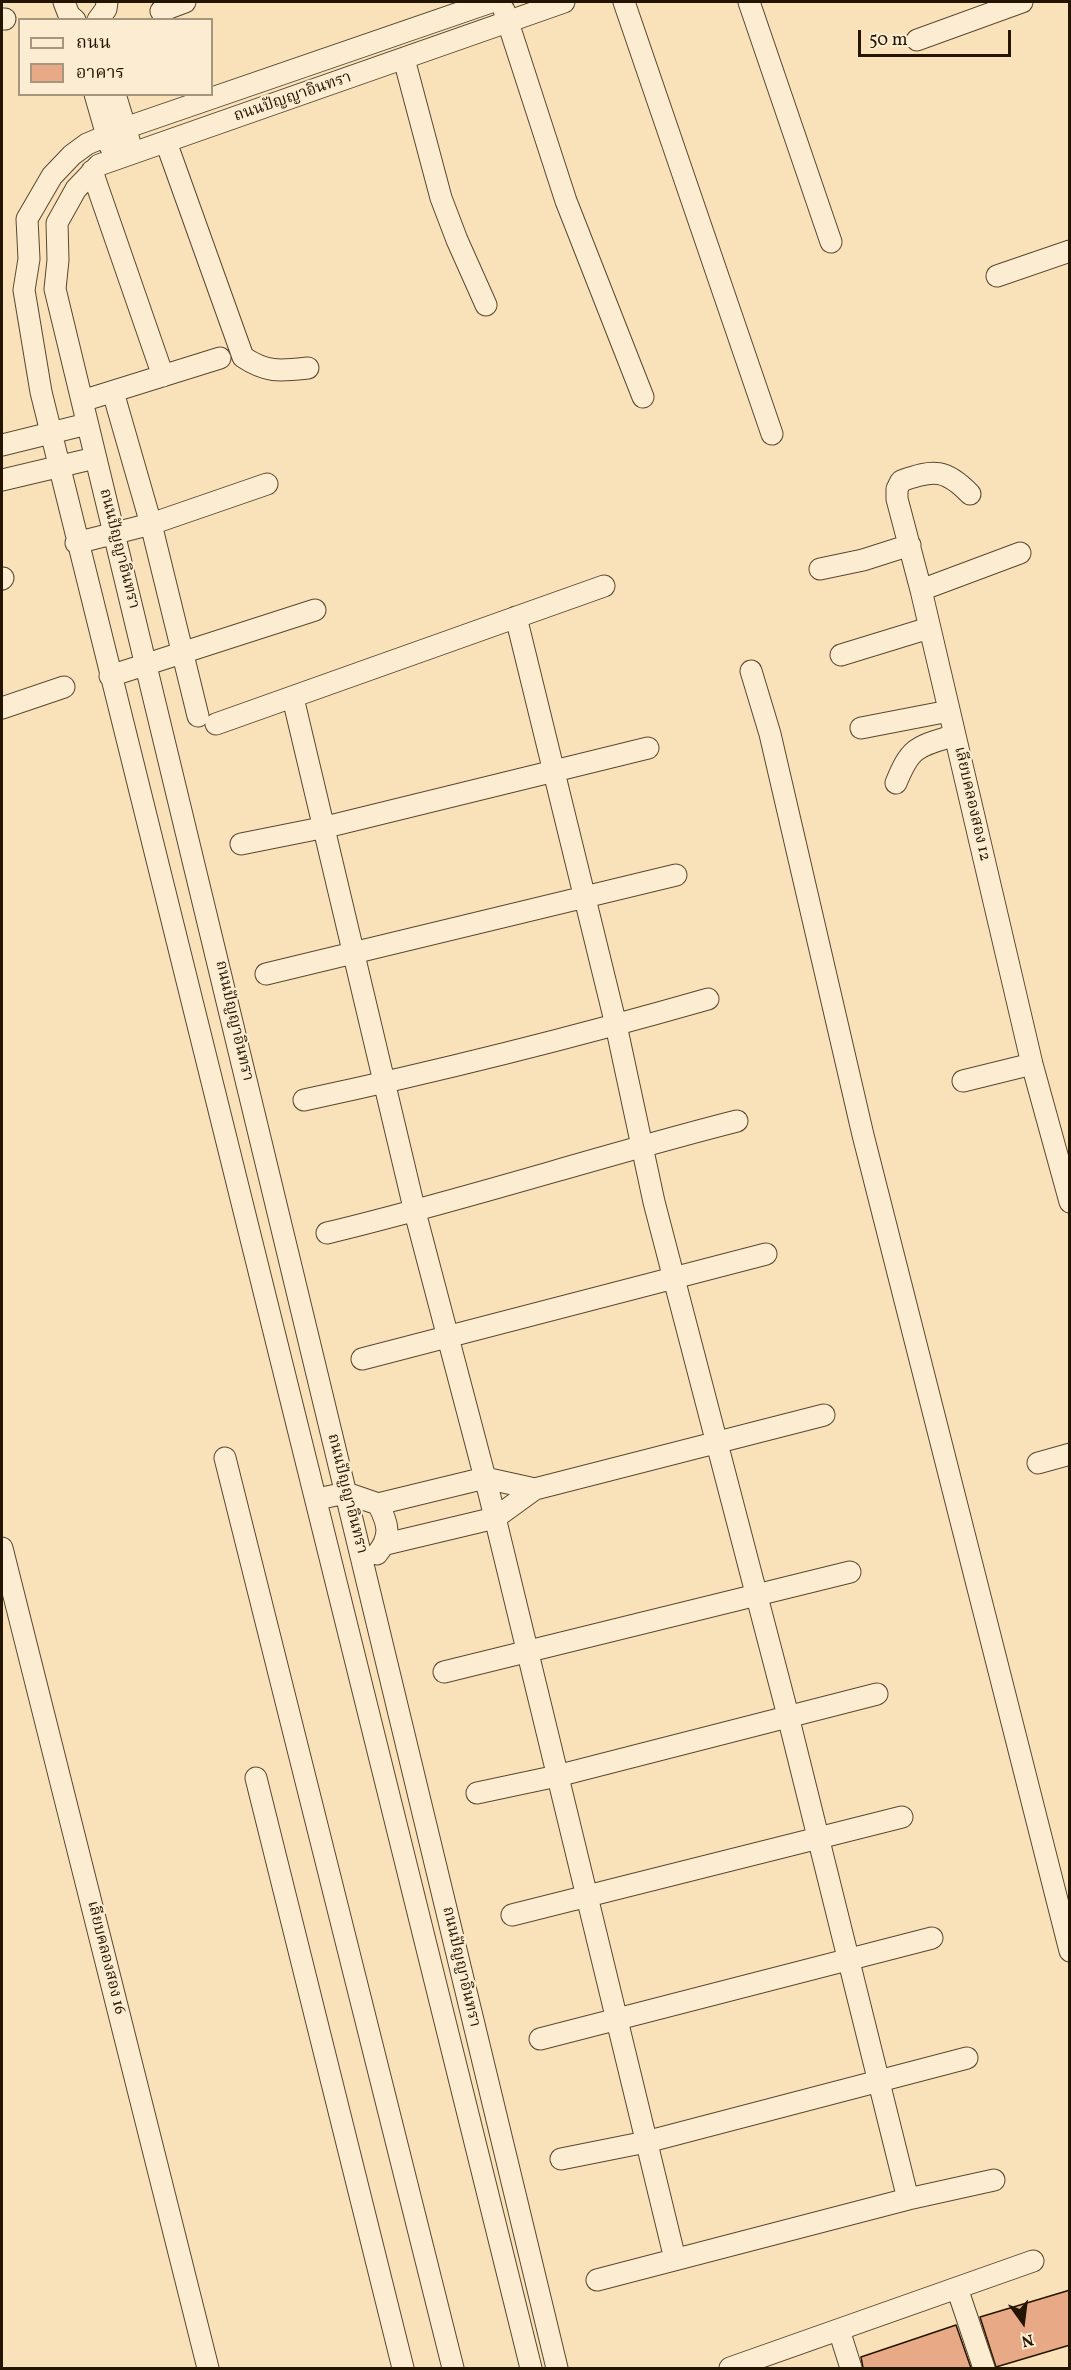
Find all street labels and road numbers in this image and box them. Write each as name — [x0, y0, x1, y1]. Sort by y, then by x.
street label: ถนนปัญญาอินทรา — [232, 69, 354, 127]
street label: ถนนปัญญาอินทรา — [94, 487, 142, 611]
street label: เลียบคลองสอง 12 — [949, 745, 993, 863]
street label: ถนนปัญญาอินทรา — [210, 959, 256, 1083]
street label: ถนนปัญญาอินทรา — [322, 1432, 370, 1556]
street label: เลียบคลองสอง 16 — [82, 1899, 128, 2017]
street label: ถนนปัญญาอินทรา — [437, 1905, 483, 2029]

